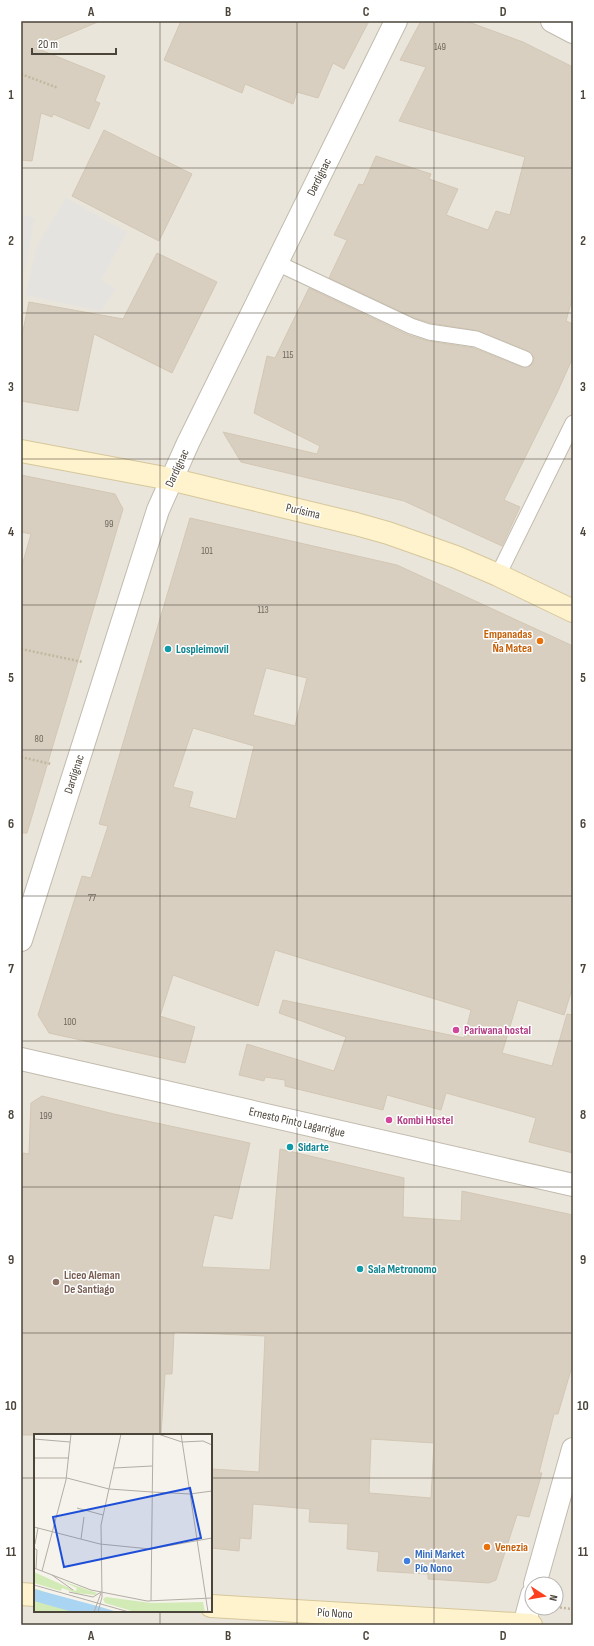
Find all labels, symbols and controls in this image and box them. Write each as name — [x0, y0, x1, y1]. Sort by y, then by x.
text: A — [87, 4, 95, 20]
text: B — [225, 4, 231, 20]
text: C — [363, 4, 370, 20]
text: D — [500, 4, 507, 20]
scale bar — [32, 30, 116, 56]
text: 20 m — [38, 37, 58, 52]
house number: 149 — [434, 41, 446, 53]
text: 1 — [8, 87, 14, 103]
text: 1 — [580, 87, 586, 103]
street label: Dardignac — [304, 156, 335, 199]
text: 2 — [8, 233, 14, 249]
text: 2 — [580, 233, 586, 249]
house number: 115 — [282, 349, 294, 361]
text: 3 — [8, 379, 14, 395]
text: 3 — [580, 379, 586, 395]
street label: Dardignac — [162, 447, 193, 490]
street label: Purísima — [284, 500, 322, 523]
house number: 99 — [105, 518, 113, 530]
text: 4 — [8, 524, 14, 540]
text: 4 — [580, 524, 586, 540]
house number: 101 — [201, 545, 213, 557]
house number: 113 — [257, 604, 269, 616]
place label: Empanadas Ña Matea — [484, 627, 532, 656]
marker: Empanadas Ña Matea — [535, 636, 545, 646]
place label: Lospleimovil — [176, 642, 229, 657]
marker: Lospleimovil — [163, 644, 173, 654]
text: 5 — [8, 670, 14, 686]
text: 5 — [580, 670, 586, 686]
house number: 80 — [35, 733, 43, 745]
street label: Dardignac — [61, 753, 88, 796]
text: 6 — [8, 816, 14, 832]
text: 6 — [580, 816, 586, 832]
house number: 77 — [88, 892, 96, 904]
text: 7 — [8, 961, 14, 977]
text: 7 — [580, 961, 586, 977]
house number: 100 — [64, 1016, 76, 1028]
place label: Pariwana hostal — [464, 1023, 531, 1038]
marker: Pariwana hostal — [451, 1025, 461, 1035]
street label: Ernesto Pinto Lagarrigue — [247, 1104, 347, 1141]
text: 8 — [8, 1107, 14, 1123]
text: 8 — [580, 1107, 586, 1123]
house number: 199 — [40, 1110, 52, 1122]
place label: Kombi Hostel — [397, 1113, 453, 1128]
marker: Kombi Hostel — [384, 1115, 394, 1125]
place label: Sidarte — [298, 1140, 329, 1155]
marker: Sidarte — [285, 1142, 295, 1152]
text: 9 — [8, 1252, 14, 1268]
text: 9 — [580, 1252, 586, 1268]
place label: Sala Metronomo — [368, 1262, 437, 1277]
marker: Sala Metronomo — [355, 1264, 365, 1274]
place label: Liceo Aleman De Santiago — [64, 1268, 120, 1297]
marker: Liceo Aleman De Santiago — [51, 1277, 61, 1287]
text: 10 — [5, 1398, 17, 1414]
text: 10 — [577, 1398, 589, 1414]
inset map — [34, 1434, 212, 1612]
place label: Venezia — [495, 1540, 528, 1555]
marker: Venezia — [482, 1542, 492, 1552]
text: 11 — [6, 1544, 16, 1560]
text: 11 — [578, 1544, 588, 1560]
place label: Mini Market Pío Nono — [415, 1547, 465, 1576]
marker: Mini Market Pío Nono — [402, 1556, 412, 1566]
north arrow — [524, 1576, 564, 1616]
text: N — [546, 1594, 560, 1602]
street label: Pío Nono — [317, 1605, 353, 1622]
text: A — [87, 1628, 95, 1644]
text: B — [225, 1628, 231, 1644]
text: C — [363, 1628, 370, 1644]
text: D — [500, 1628, 507, 1644]

